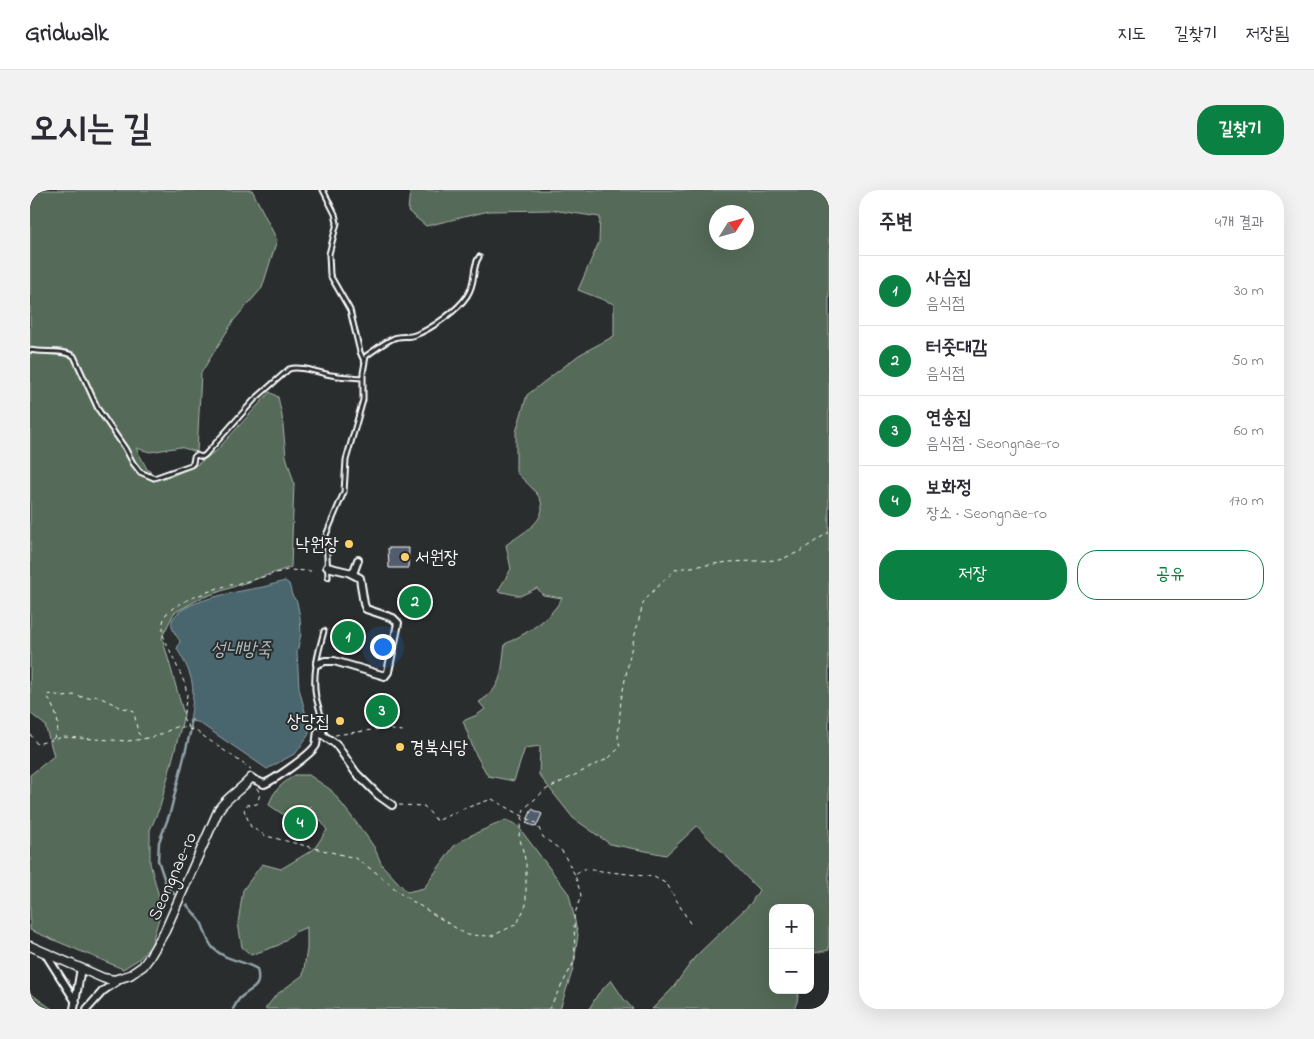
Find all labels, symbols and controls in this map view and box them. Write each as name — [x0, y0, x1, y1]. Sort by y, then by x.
text: Gridwalk — [25, 17, 109, 52]
text: 지도 — [1117, 22, 1146, 48]
text: 길찾기 — [1174, 22, 1218, 48]
text: 저장됨 — [1246, 22, 1289, 48]
text: 오시는 길 — [30, 105, 151, 156]
button: 길찾기 — [1197, 105, 1284, 155]
north arrow — [709, 205, 754, 250]
text: 주변 — [879, 208, 913, 238]
text: 4개 결과 — [1215, 211, 1264, 235]
text: 사슴집 — [926, 265, 972, 292]
text: 1 — [892, 279, 898, 303]
text: 30 m — [1234, 279, 1264, 303]
text: 음식점 — [926, 292, 965, 316]
text: 터줏대감 — [926, 335, 987, 362]
text: 2 — [891, 349, 899, 373]
text: 50 m — [1232, 349, 1264, 373]
text: 음식점 — [926, 362, 965, 386]
text: 연송집 — [926, 405, 972, 432]
text: 3 — [892, 419, 898, 443]
text: 60 m — [1234, 419, 1264, 443]
text: 음식점 · Seongnae-ro — [926, 432, 1060, 456]
text: 보화정 — [926, 475, 972, 502]
text: 4 — [892, 489, 898, 513]
text: 170 m — [1229, 489, 1264, 513]
text: 장소 · Seongnae-ro — [926, 502, 1047, 526]
place label: 낙원장 — [296, 533, 339, 559]
marker: 낙원장 — [343, 538, 355, 550]
place label: 서원장 — [415, 546, 458, 572]
button: 저장 — [879, 550, 1067, 600]
button: 공유 — [1077, 550, 1264, 600]
marker: 서원장 — [399, 551, 411, 563]
pin: 2 — [399, 583, 431, 621]
pin: 1 — [332, 618, 364, 656]
your location — [370, 634, 396, 660]
water label: 성내방죽 — [210, 637, 272, 664]
pin: 3 — [366, 692, 398, 730]
place label: 상당집 — [287, 710, 330, 736]
marker: 상당집 — [334, 715, 346, 727]
place label: 경북식당 — [410, 736, 468, 762]
marker: 경북식당 — [394, 741, 406, 753]
pin: 4 — [284, 804, 316, 842]
street label: Seongnae-ro — [143, 828, 206, 926]
map controls — [769, 904, 814, 994]
button: + — [769, 904, 814, 949]
button: − — [769, 949, 814, 994]

